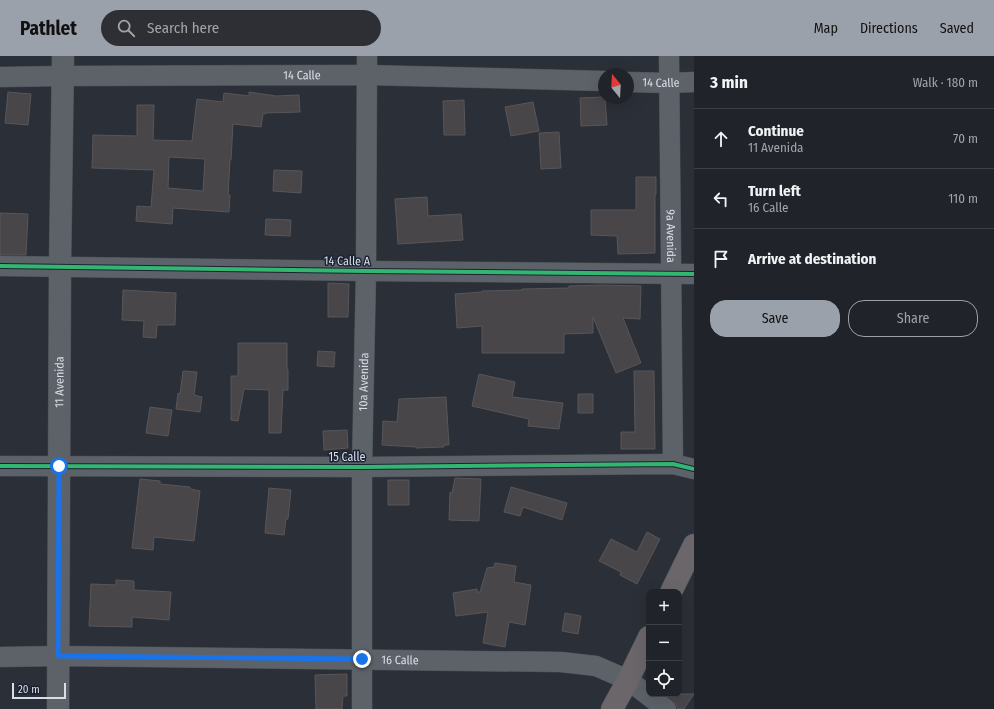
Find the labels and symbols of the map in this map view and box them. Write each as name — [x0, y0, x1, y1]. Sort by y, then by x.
street label: 14 Calle — [283, 68, 321, 82]
north arrow — [598, 68, 634, 104]
street label: 14 Calle — [642, 75, 680, 90]
street label: 9a Avenida — [664, 209, 678, 263]
street label: 14 Calle A — [324, 254, 371, 268]
street label: 10a Avenida — [356, 352, 371, 412]
street label: 11 Avenida — [52, 356, 67, 408]
street label: 15 Calle — [329, 450, 366, 464]
route start — [50, 457, 68, 475]
route end — [353, 650, 371, 668]
street label: 16 Calle — [381, 653, 419, 667]
scale bar — [12, 681, 66, 700]

